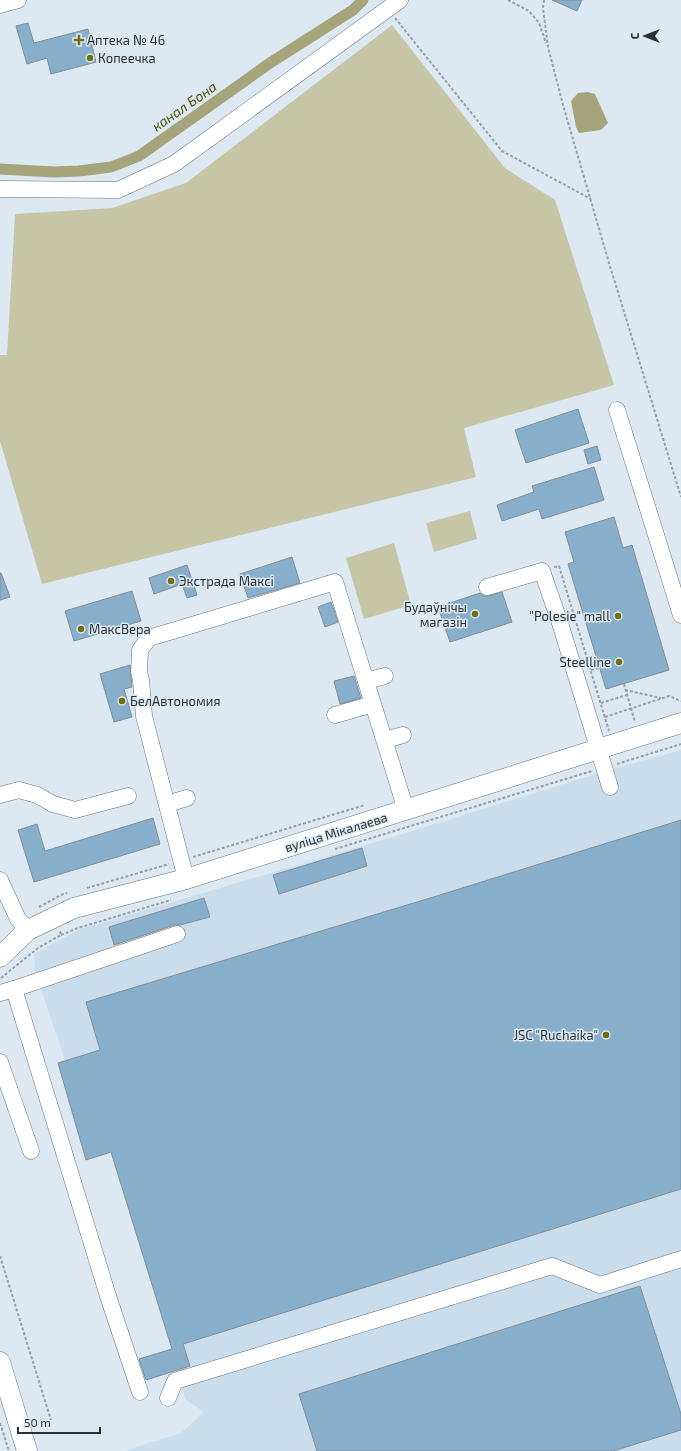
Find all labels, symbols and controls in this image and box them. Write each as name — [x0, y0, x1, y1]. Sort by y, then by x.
north arrow — [625, 16, 665, 56]
place label: Аптека № 46 — [87, 32, 165, 48]
text: С — [628, 32, 641, 39]
marker: Аптека № 46 — [74, 35, 84, 45]
place label: Копеечка — [98, 50, 156, 66]
marker: Копеечка — [85, 53, 95, 63]
water label: канал Бона — [148, 78, 220, 134]
place label: Экстрада Максі — [179, 573, 274, 589]
marker: Экстрада Максі — [166, 576, 176, 586]
place label: Будаўнічы магазін — [404, 599, 467, 630]
place label: "Polesie" mall — [529, 608, 610, 624]
marker: Будаўнічы магазін — [470, 609, 480, 619]
marker: "Polesie" mall — [613, 611, 623, 621]
place label: МаксBepa — [89, 621, 151, 637]
marker: МаксBepa — [76, 624, 86, 634]
place label: Steelline — [559, 654, 611, 670]
marker: Steelline — [614, 657, 624, 667]
place label: БелАвтономия — [130, 693, 220, 709]
marker: БелАвтономия — [117, 696, 127, 706]
street label: вуліца Мікалаева — [283, 809, 389, 855]
place label: JSC "Ruchaika" — [514, 1027, 598, 1043]
marker: JSC "Ruchaika" — [601, 1030, 611, 1040]
scale bar — [18, 1409, 100, 1435]
text: 50 m — [24, 1415, 51, 1429]

